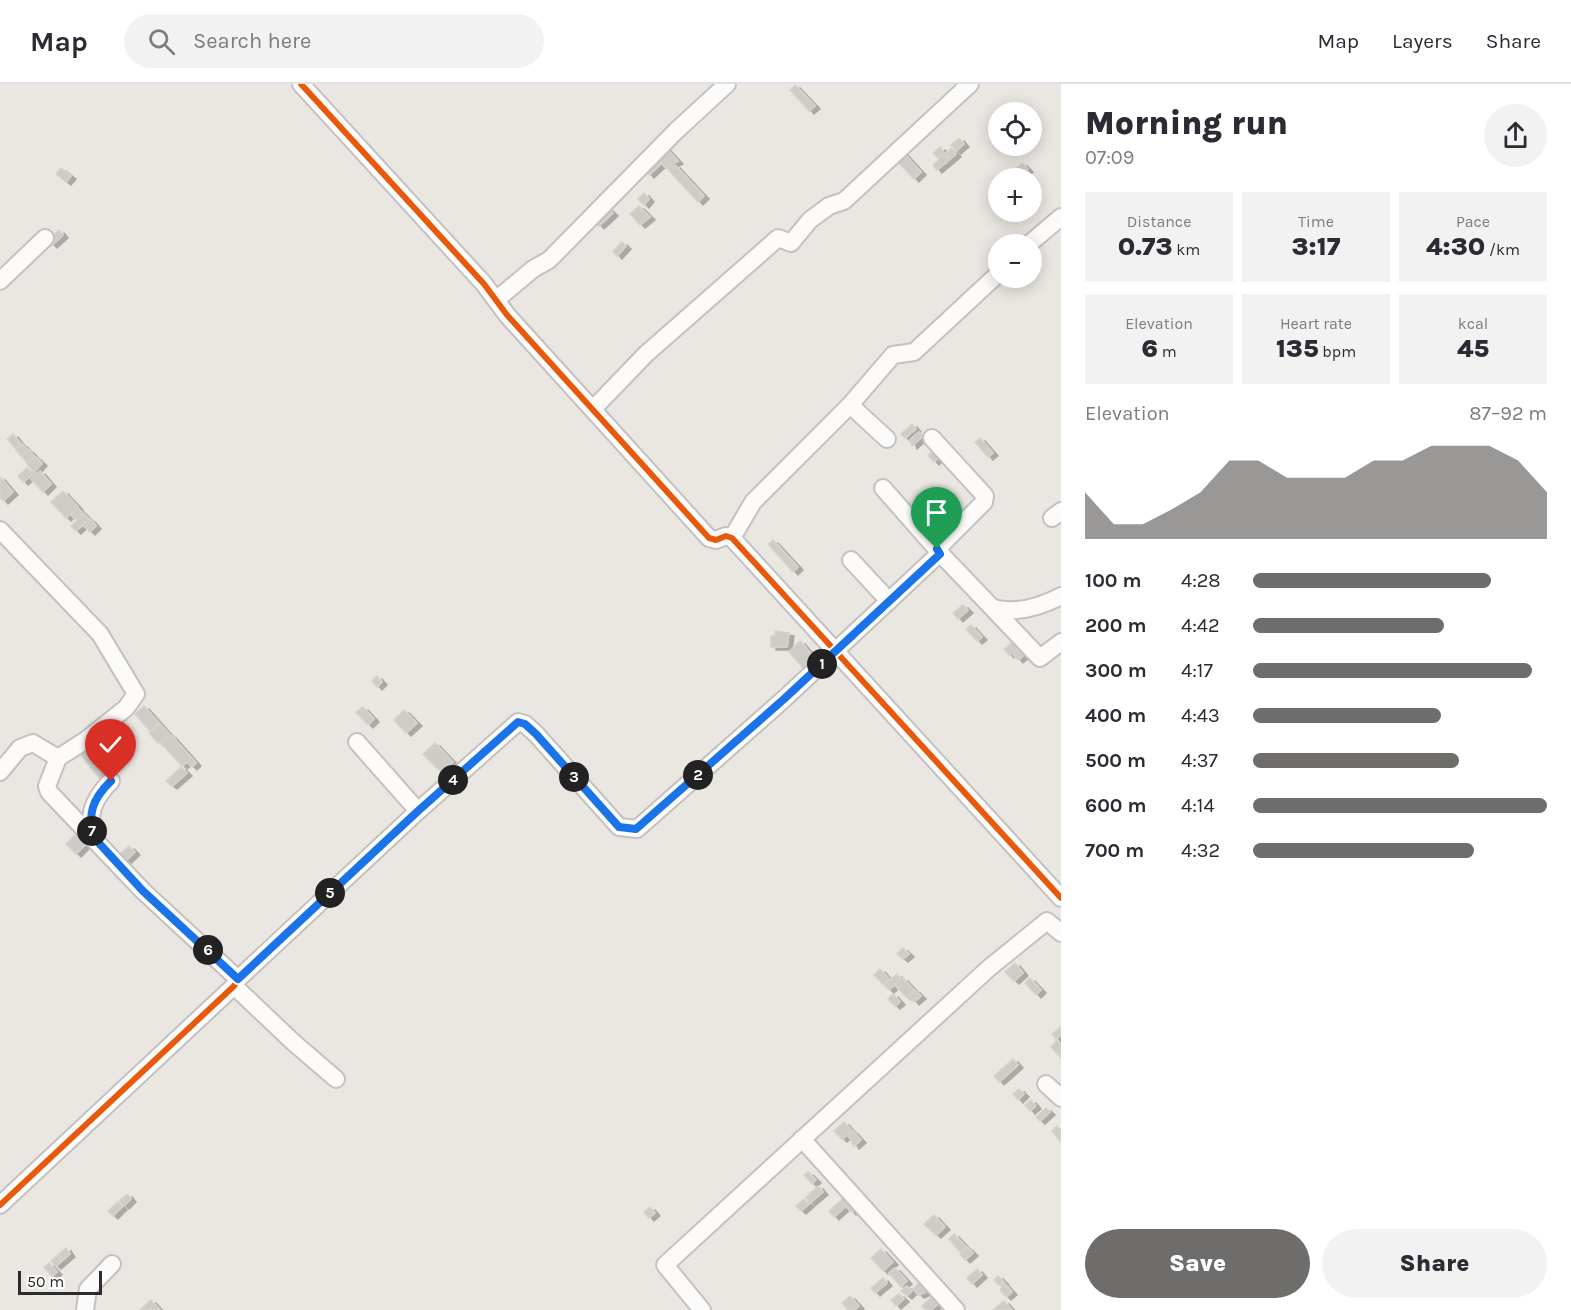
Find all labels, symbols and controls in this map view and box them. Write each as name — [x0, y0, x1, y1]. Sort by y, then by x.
search box — [124, 14, 544, 68]
text: Map — [30, 25, 88, 58]
icon: search — [145, 25, 178, 58]
text: Search here — [193, 28, 311, 54]
text: Map — [1317, 29, 1359, 53]
text: Layers — [1392, 29, 1453, 53]
text: Share — [1486, 29, 1541, 53]
map controls — [988, 102, 1042, 288]
button: locate — [988, 102, 1042, 156]
text: Morning run — [1085, 104, 1288, 142]
button: share — [1484, 104, 1547, 167]
text: 07:09 — [1085, 146, 1134, 169]
button: + — [988, 168, 1042, 222]
text: Distance — [1127, 212, 1191, 231]
text: Time — [1298, 212, 1334, 231]
text: Pace — [1456, 212, 1490, 231]
text: 0.73 — [1118, 231, 1173, 262]
text: 3:17 — [1292, 231, 1340, 262]
text: 4:30 — [1426, 231, 1485, 262]
button: − — [988, 234, 1042, 288]
text: km — [1173, 240, 1200, 259]
text: /km — [1485, 240, 1520, 259]
text: Elevation — [1125, 314, 1193, 333]
text: Heart rate — [1280, 314, 1352, 333]
text: kcal — [1458, 314, 1488, 333]
text: 6 — [1141, 333, 1158, 364]
text: 135 — [1276, 333, 1319, 364]
text: 45 — [1457, 333, 1489, 364]
text: m — [1158, 342, 1177, 361]
text: bpm — [1319, 342, 1356, 361]
text: Elevation — [1085, 402, 1170, 425]
text: 87–92 m — [1469, 402, 1547, 425]
pin — [911, 487, 962, 549]
icon: arrive — [920, 496, 953, 529]
text: 100 m — [1085, 569, 1141, 592]
text: 4:28 — [1181, 569, 1221, 592]
text: 200 m — [1085, 614, 1146, 637]
text: 4:42 — [1181, 614, 1220, 637]
pin: 1 — [807, 649, 837, 679]
text: 1 — [819, 654, 825, 673]
text: 300 m — [1085, 659, 1147, 682]
text: 4:17 — [1181, 659, 1213, 682]
text: 400 m — [1085, 704, 1146, 727]
text: 4:43 — [1181, 704, 1220, 727]
pin — [85, 719, 136, 781]
icon: check — [94, 728, 127, 761]
text: 500 m — [1085, 749, 1146, 772]
text: 4:37 — [1181, 749, 1218, 772]
pin: 2 — [683, 760, 713, 790]
pin: 3 — [559, 762, 589, 792]
pin: 4 — [438, 765, 468, 795]
text: 2 — [693, 765, 703, 784]
text: 3 — [569, 767, 579, 786]
text: 4 — [448, 770, 458, 789]
text: 600 m — [1085, 794, 1146, 817]
text: 4:14 — [1181, 794, 1215, 817]
pin: 7 — [77, 816, 107, 846]
text: 7 — [88, 821, 96, 840]
text: 700 m — [1085, 839, 1144, 862]
text: 4:32 — [1181, 839, 1220, 862]
pin: 5 — [315, 878, 345, 908]
text: 5 — [325, 883, 335, 902]
pin: 6 — [193, 935, 223, 965]
text: 6 — [203, 940, 213, 959]
button: Save — [1085, 1229, 1310, 1298]
button: Share — [1322, 1229, 1547, 1298]
scale bar — [18, 1268, 102, 1296]
text: 50 m — [27, 1272, 64, 1291]

